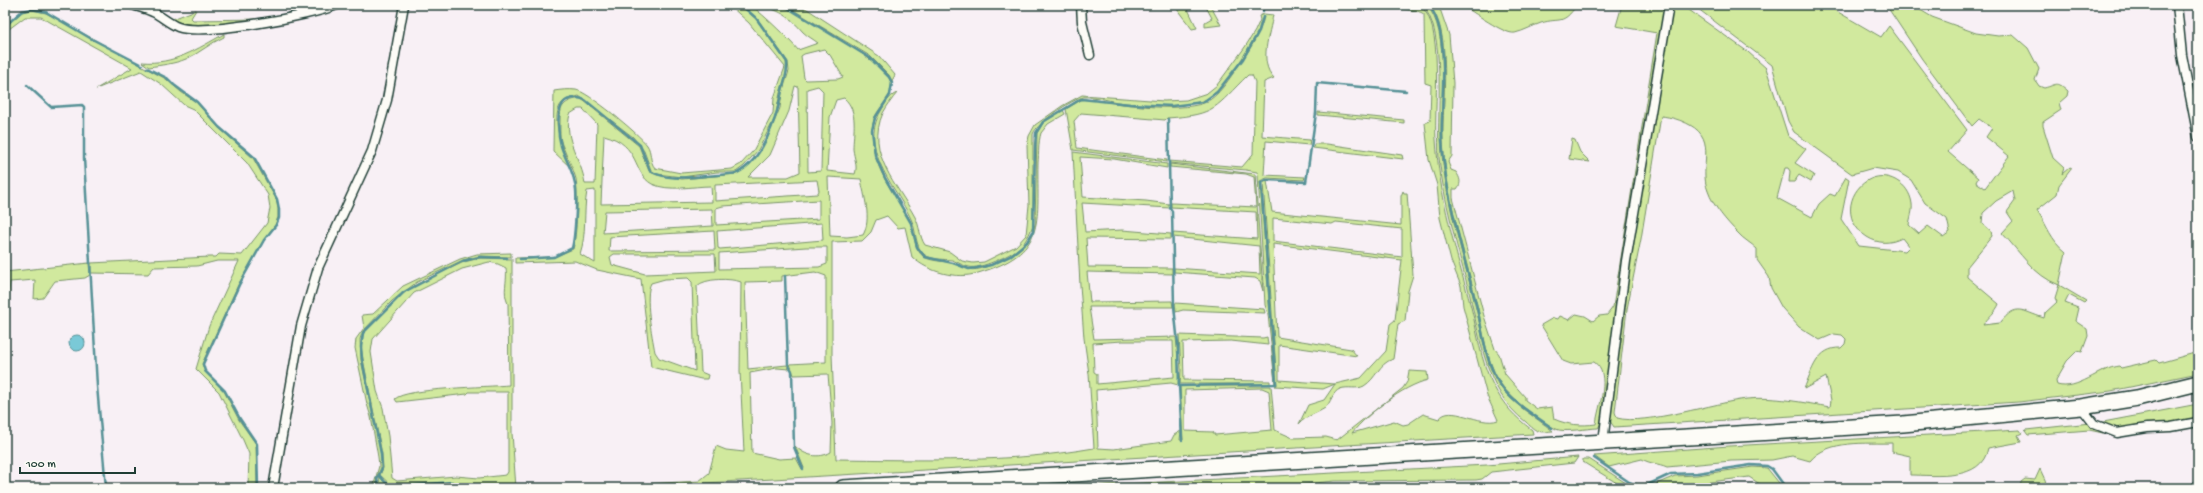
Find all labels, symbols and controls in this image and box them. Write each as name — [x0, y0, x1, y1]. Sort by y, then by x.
scale bar — [20, 449, 135, 475]
text: 100 m — [25, 458, 56, 472]

